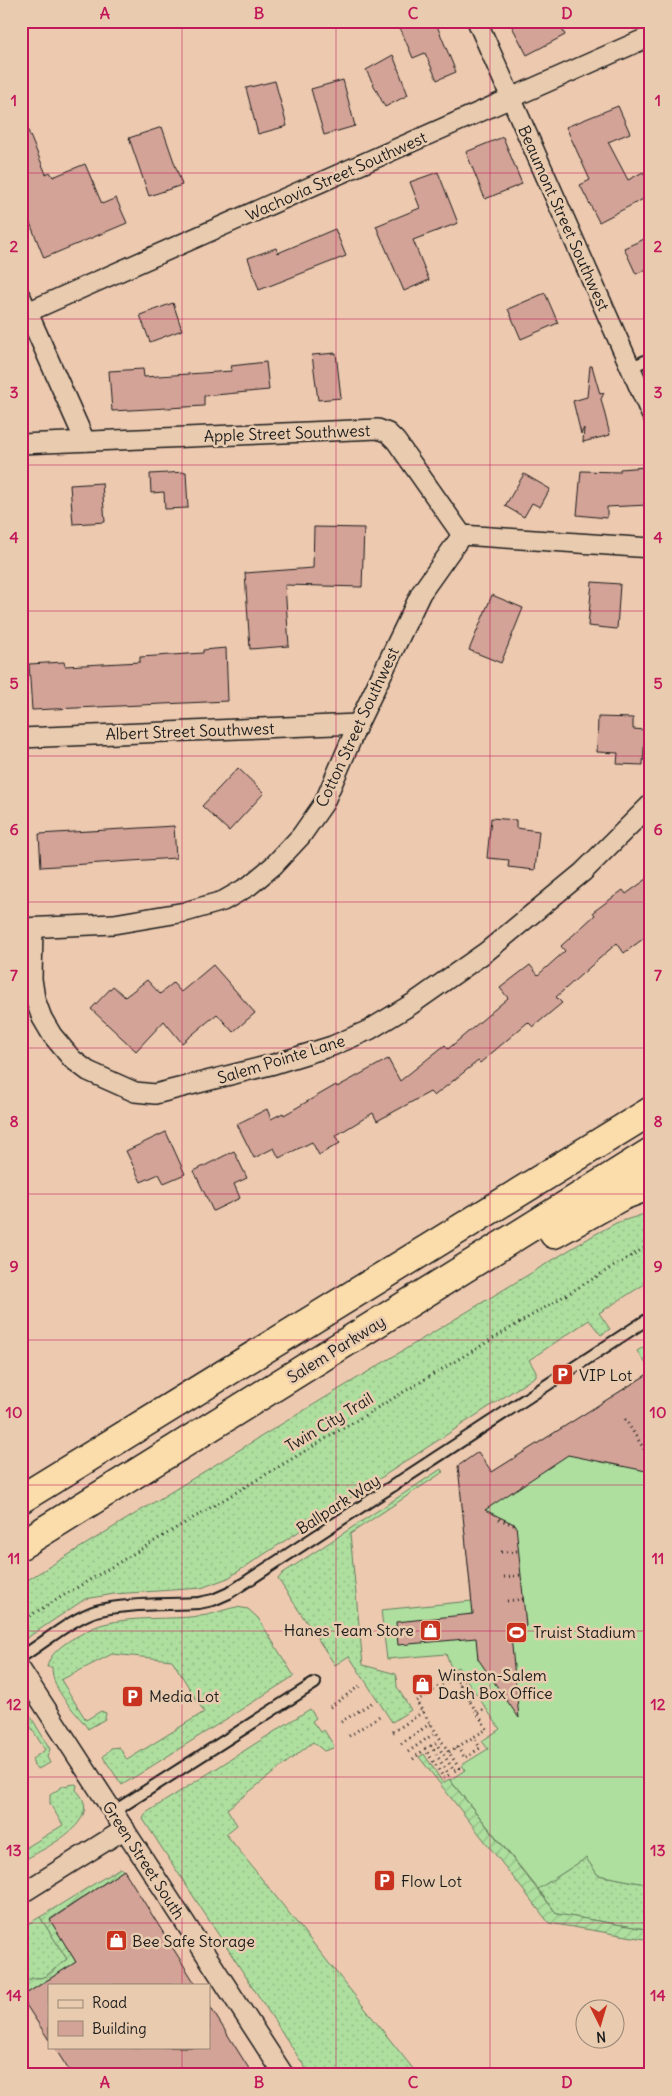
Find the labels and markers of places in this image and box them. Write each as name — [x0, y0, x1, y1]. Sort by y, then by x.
parking icon: VIP Lot — [551, 1363, 575, 1387]
place label: VIP Lot — [579, 1365, 633, 1385]
shop icon: Hanes Team Store — [418, 1618, 442, 1642]
place label: Hanes Team Store — [284, 1620, 414, 1640]
sports icon: Truist Stadium — [505, 1620, 529, 1644]
place label: Truist Stadium — [533, 1622, 636, 1642]
place label: Winston-Salem Dash Box Office — [438, 1665, 553, 1703]
shop icon: Winston-Salem Dash Box Office — [410, 1672, 434, 1696]
parking icon: Media Lot — [121, 1684, 145, 1708]
place label: Media Lot — [149, 1686, 220, 1706]
parking icon: Flow Lot — [373, 1869, 397, 1893]
place label: Flow Lot — [401, 1871, 462, 1891]
shop icon: Bee Safe Storage — [104, 1929, 128, 1953]
place label: Bee Safe Storage — [132, 1931, 255, 1951]

